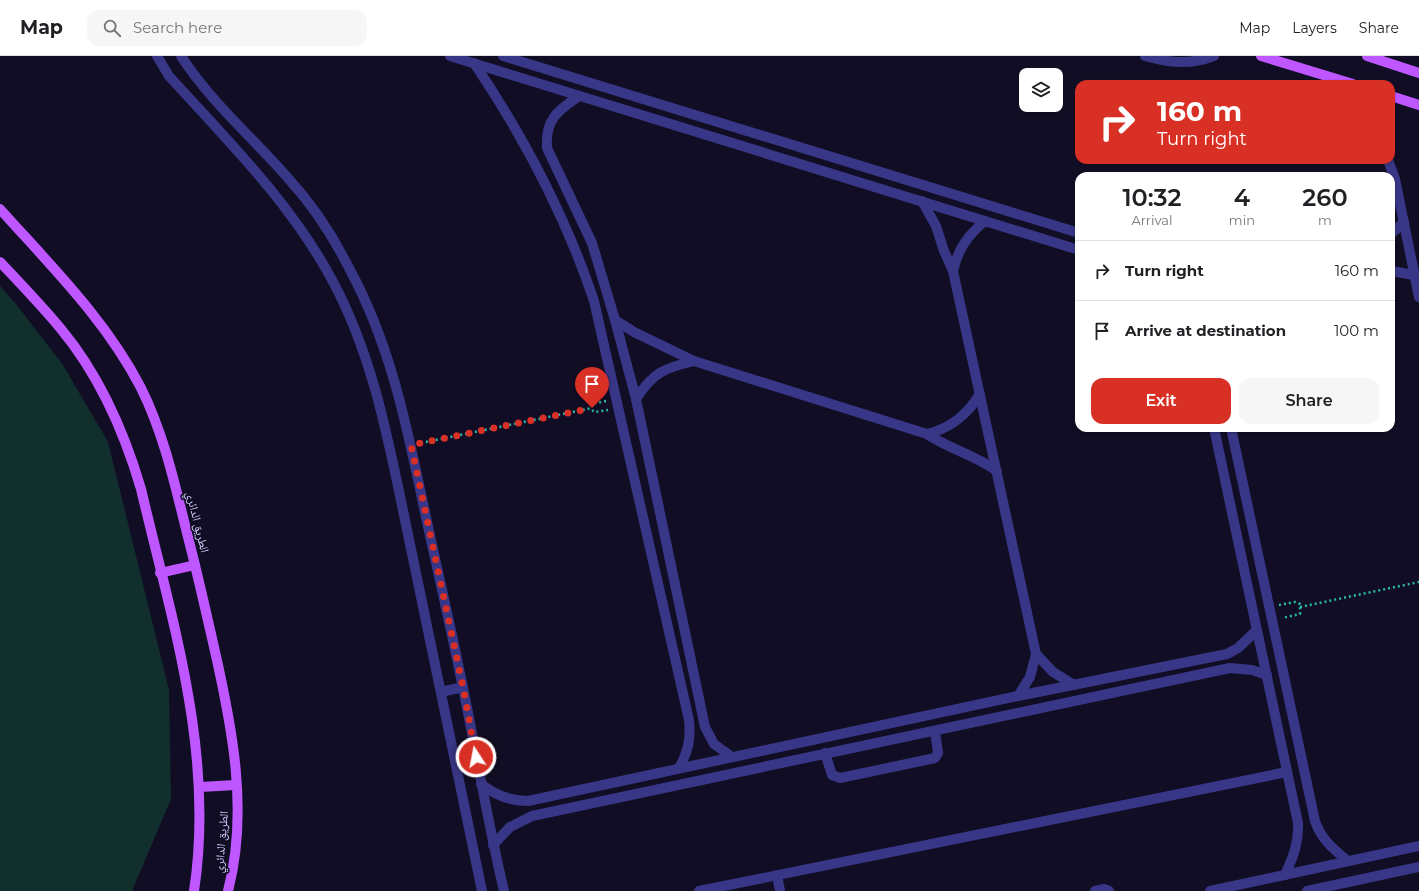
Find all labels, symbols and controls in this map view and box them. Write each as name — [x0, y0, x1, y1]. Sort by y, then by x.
search box — [87, 10, 367, 46]
text: Map — [20, 16, 63, 39]
icon: search — [101, 17, 123, 39]
text: Search here — [133, 18, 222, 37]
text: Map — [1239, 19, 1270, 37]
text: Layers — [1292, 19, 1337, 37]
text: Share — [1359, 19, 1399, 37]
map controls — [1019, 68, 1063, 112]
button: layers — [1019, 68, 1063, 112]
text: 160 m — [1157, 94, 1242, 128]
icon: right — [1091, 96, 1143, 148]
text: Turn right — [1157, 128, 1247, 150]
text: 10:32 — [1122, 183, 1181, 212]
text: 4 — [1234, 183, 1250, 212]
text: 260 — [1302, 183, 1348, 212]
text: Arrival — [1131, 212, 1172, 228]
text: min — [1229, 212, 1255, 228]
text: m — [1318, 212, 1332, 228]
icon: right — [1091, 260, 1113, 282]
text: Turn right — [1125, 261, 1204, 280]
text: 160 m — [1335, 261, 1379, 280]
icon: arrive — [1091, 320, 1113, 342]
text: Arrive at destination — [1125, 321, 1286, 340]
text: 100 m — [1334, 321, 1379, 340]
pin — [575, 367, 609, 408]
icon: arrive — [581, 373, 603, 395]
button: Exit — [1091, 378, 1231, 424]
button: Share — [1239, 378, 1379, 424]
street label: الطريق الدائري — [180, 490, 213, 555]
position arrow — [455, 736, 497, 778]
street label: الطريق الدائري — [211, 810, 234, 874]

